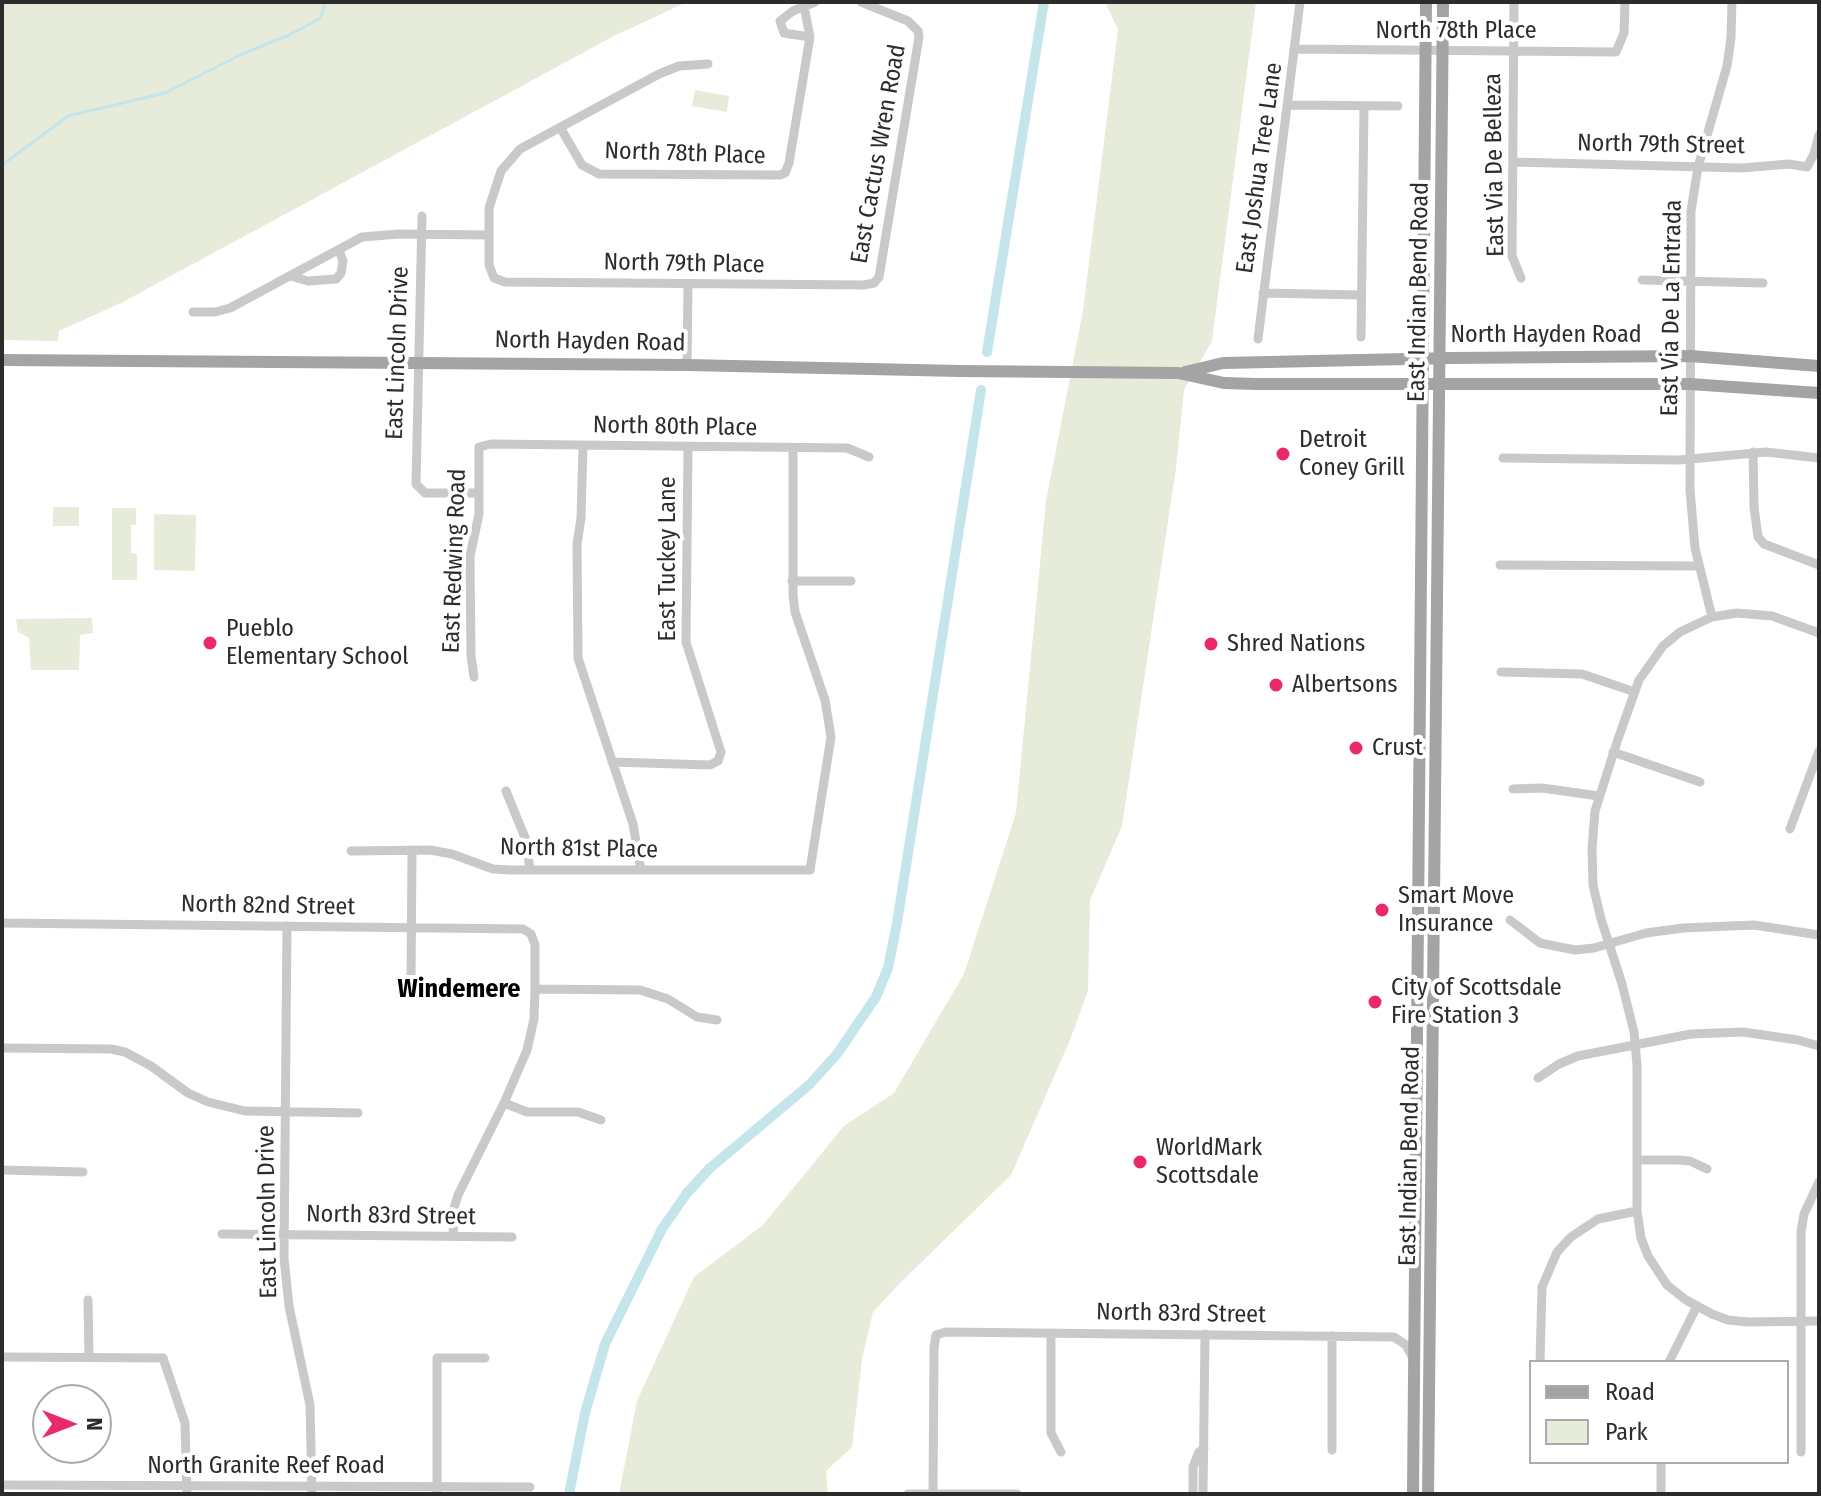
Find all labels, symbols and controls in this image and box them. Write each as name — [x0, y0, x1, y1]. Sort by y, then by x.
street label: North 78th Place — [1375, 17, 1537, 45]
street label: East Cactus Wren Road — [846, 42, 912, 266]
street label: East Joshua Tree Lane — [1231, 61, 1289, 275]
street label: East Via De Belleza — [1479, 73, 1511, 257]
street label: North 79th Street — [1577, 129, 1745, 161]
street label: North 78th Place — [604, 137, 766, 171]
street label: East Indian Bend Road — [1403, 182, 1435, 402]
street label: East Via De La Entrada — [1656, 199, 1688, 417]
street label: North 79th Place — [603, 248, 765, 280]
street label: East Lincoln Drive — [381, 266, 415, 440]
street label: North Hayden Road — [1450, 321, 1642, 349]
street label: North Hayden Road — [494, 326, 686, 358]
street label: North 80th Place — [593, 411, 757, 443]
place label: Detroit Coney Grill — [1299, 426, 1405, 482]
marker: Detroit Coney Grill — [1274, 445, 1292, 463]
street label: East Redwing Road — [437, 468, 473, 654]
street label: East Tuckey Lane — [654, 476, 682, 642]
place label: Pueblo Elementary School — [226, 615, 409, 671]
place label: Shred Nations — [1227, 630, 1365, 658]
marker: Pueblo Elementary School — [201, 634, 219, 652]
marker: Shred Nations — [1202, 635, 1220, 653]
place label: Albertsons — [1292, 671, 1398, 699]
marker: Albertsons — [1267, 676, 1285, 694]
place label: Crust — [1372, 734, 1423, 762]
marker: Crust — [1347, 739, 1365, 757]
street label: North 81st Place — [500, 833, 658, 865]
place label: Smart Move Insurance — [1398, 882, 1514, 938]
street label: North 82nd Street — [181, 890, 355, 922]
marker: Smart Move Insurance — [1373, 901, 1391, 919]
district label: Windemere — [398, 974, 520, 1006]
place label: City of Scottsdale Fire Station 3 — [1391, 974, 1562, 1030]
marker: City of Scottsdale Fire Station 3 — [1366, 993, 1384, 1011]
street label: East Indian Bend Road — [1394, 1046, 1426, 1266]
street label: East Lincoln Drive — [252, 1125, 284, 1299]
place label: WorldMark Scottsdale — [1156, 1134, 1262, 1190]
marker: WorldMark Scottsdale — [1131, 1153, 1149, 1171]
street label: North 83rd Street — [306, 1200, 476, 1232]
street label: North 83rd Street — [1096, 1298, 1266, 1330]
legend — [1529, 1360, 1789, 1464]
text: Road — [1605, 1378, 1655, 1406]
north arrow — [32, 1384, 112, 1464]
text: N — [81, 1417, 108, 1431]
text: Park — [1605, 1418, 1648, 1446]
street label: North Granite Reef Road — [147, 1452, 385, 1480]

